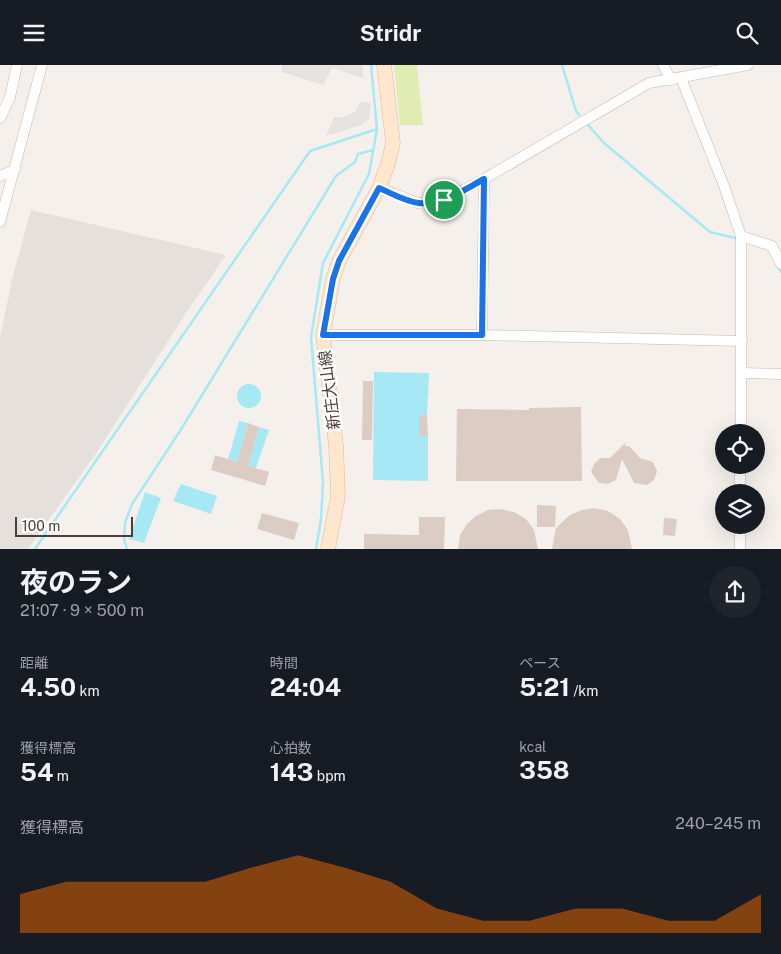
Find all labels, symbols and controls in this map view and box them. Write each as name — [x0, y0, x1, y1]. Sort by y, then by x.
icon: menu — [20, 19, 48, 47]
icon: search — [733, 19, 761, 47]
text: Stridr — [360, 20, 421, 46]
pin — [423, 179, 465, 221]
icon: arrive — [430, 186, 458, 214]
street label: 新庄大山線 — [315, 349, 344, 431]
map controls — [715, 424, 765, 534]
button: locate — [715, 424, 765, 474]
button: layers — [715, 484, 765, 534]
scale bar — [15, 514, 132, 537]
text: 100 m — [22, 518, 60, 534]
text: 夜のラン — [20, 565, 132, 598]
button: share — [709, 566, 761, 618]
text: 21:07 · 9 × 500 m — [20, 601, 144, 620]
text: 距離 — [20, 655, 48, 671]
text: 時間 — [270, 655, 298, 671]
text: ペース — [519, 655, 561, 671]
text: 4.50 — [20, 672, 76, 702]
text: 24:04 — [270, 672, 341, 702]
text: 5:21 — [519, 672, 570, 702]
text: km — [76, 683, 100, 699]
text: /km — [570, 683, 598, 699]
text: kcal — [519, 739, 546, 755]
text: 獲得標高 — [20, 740, 76, 756]
text: 心拍数 — [270, 740, 312, 756]
text: 358 — [519, 755, 570, 785]
text: 54 — [20, 757, 53, 787]
text: 143 — [270, 757, 313, 787]
text: m — [53, 768, 69, 784]
text: bpm — [313, 768, 346, 784]
text: 240–245 m — [675, 814, 761, 833]
text: 獲得標高 — [20, 818, 84, 837]

